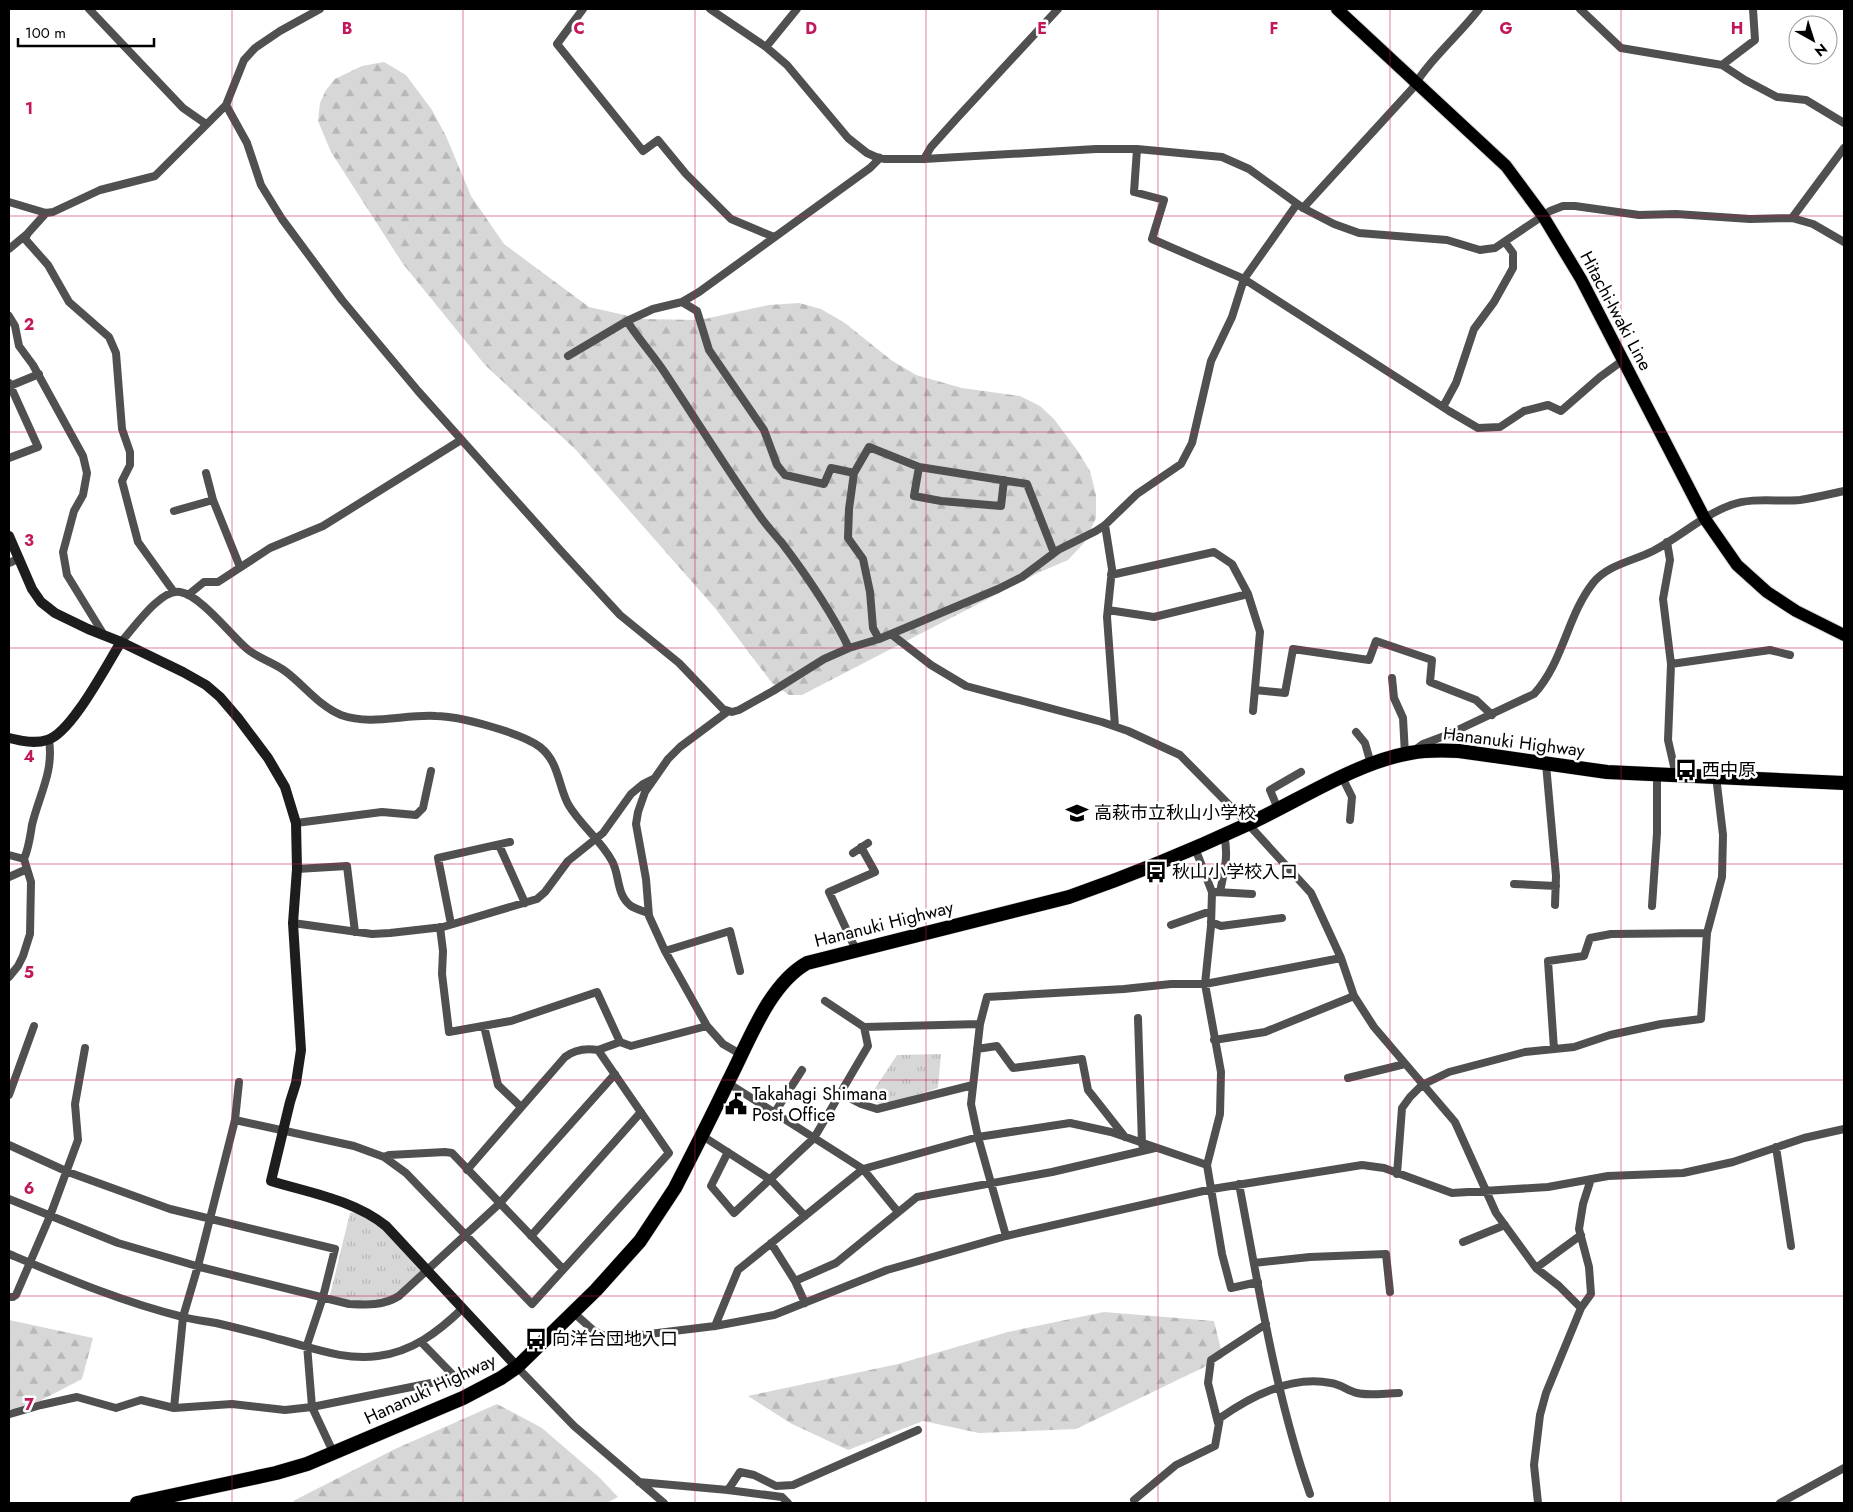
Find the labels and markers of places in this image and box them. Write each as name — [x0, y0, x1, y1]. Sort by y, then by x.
bus stop icon: 西中原 — [1673, 757, 1699, 783]
place label: 西中原 — [1702, 757, 1756, 783]
school or university icon: 高萩市立秋山小学校 — [1064, 800, 1090, 826]
place label: 高萩市立秋山小学校 — [1094, 800, 1256, 826]
bus stop icon: 秋山小学校入口 — [1143, 859, 1169, 885]
place label: 秋山小学校入口 — [1172, 859, 1298, 885]
place label: Takahagi Shimana Post Office — [752, 1081, 887, 1128]
public building icon: Takahagi Shimana Post Office — [723, 1091, 749, 1117]
bus stop icon: 向洋台団地入口 — [523, 1326, 549, 1352]
place label: 向洋台団地入口 — [552, 1326, 678, 1352]

